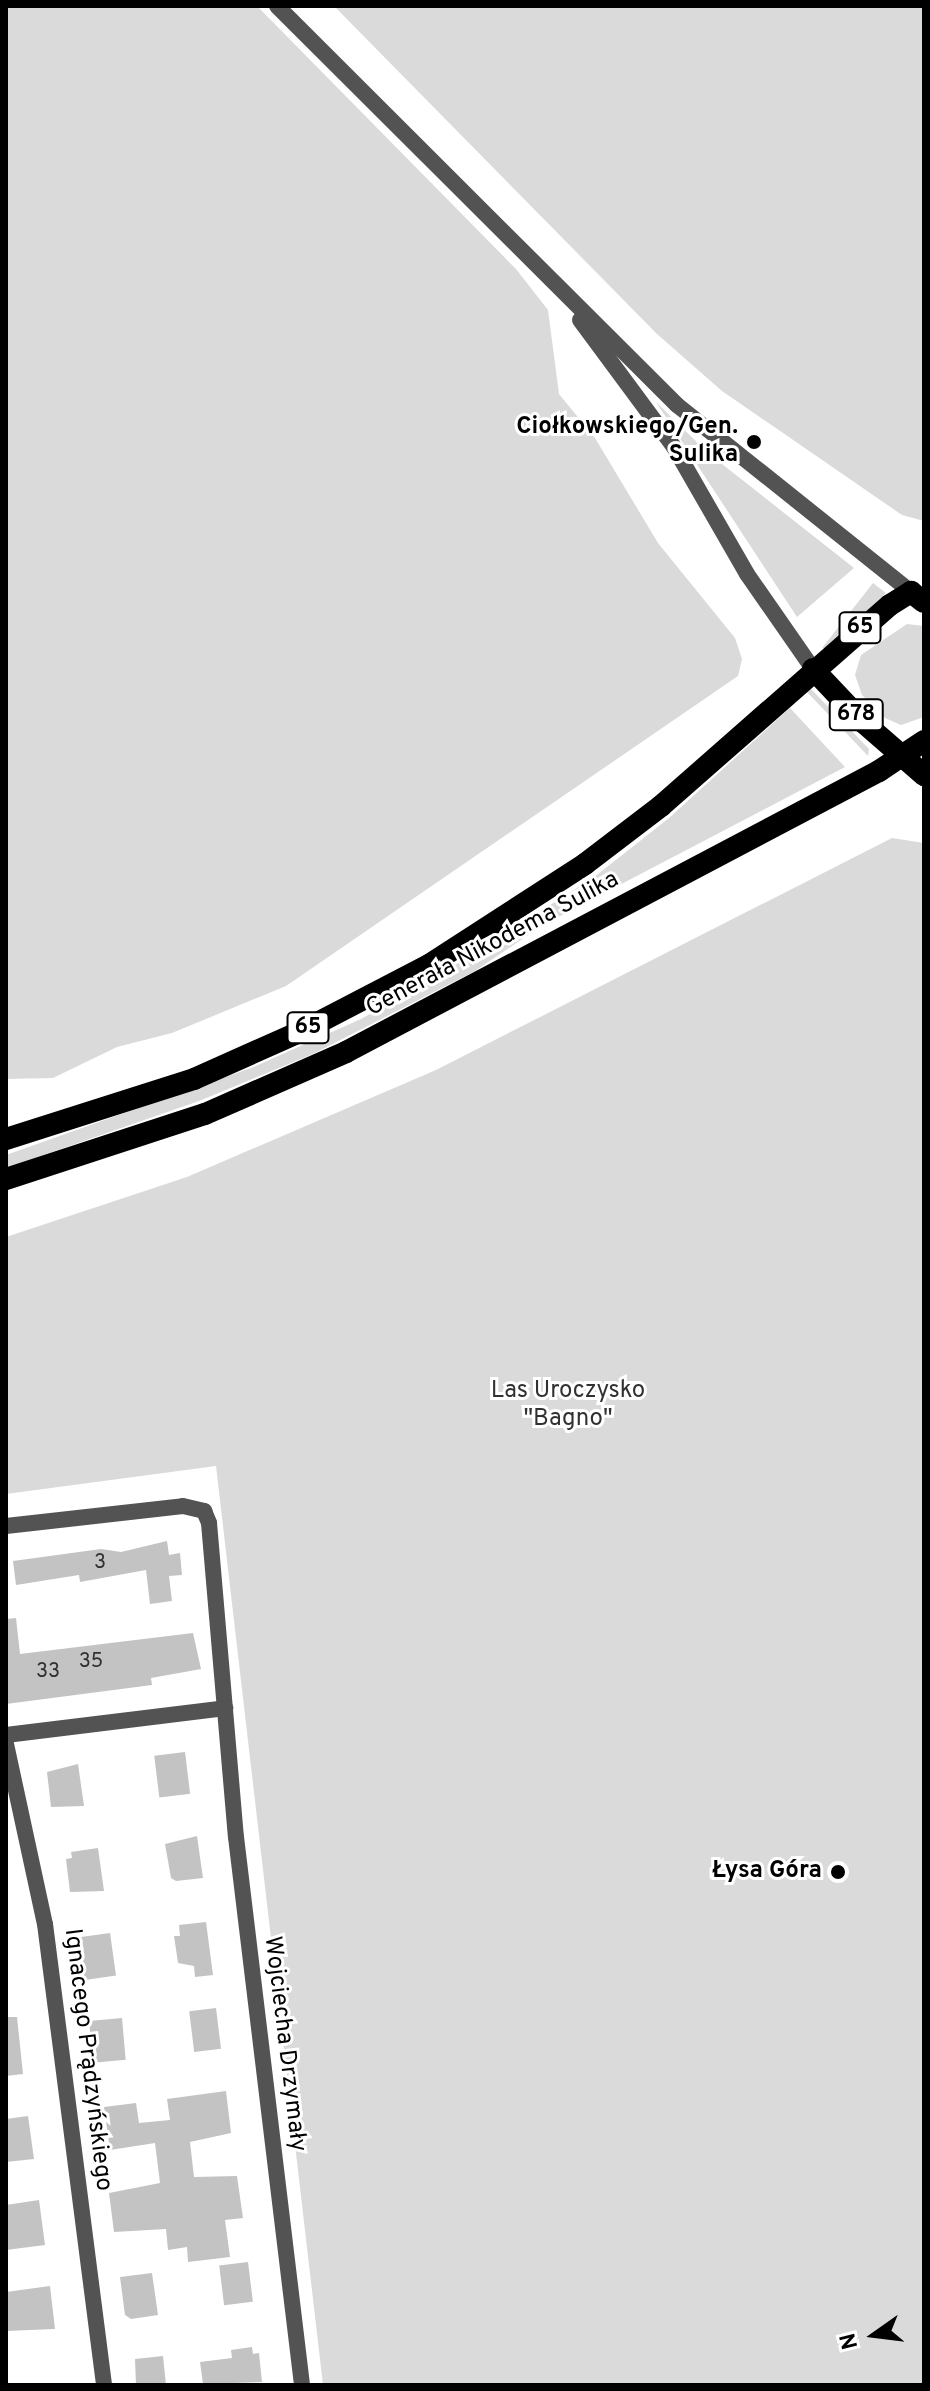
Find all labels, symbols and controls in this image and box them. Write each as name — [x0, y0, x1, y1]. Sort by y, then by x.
place label: Ciołkowskiego/Gen. Sulika — [516, 414, 738, 470]
marker: Ciołkowskiego/Gen. Sulika — [745, 433, 763, 451]
road number: 65 — [838, 610, 882, 646]
road number: 678 — [828, 697, 884, 733]
street label: Generała Nikodema Sulika — [362, 866, 624, 1024]
road number: 65 — [286, 1010, 330, 1046]
park label: Las Uroczysko "Bagno" — [491, 1378, 645, 1434]
house number: 3 — [94, 1551, 106, 1575]
house number: 35 — [79, 1650, 103, 1674]
house number: 33 — [36, 1660, 60, 1684]
place label: Łysa Góra — [712, 1858, 822, 1886]
marker: Łysa Góra — [829, 1863, 847, 1881]
street label: Ignacego Prądzyńskiego — [57, 1927, 117, 2193]
street label: Wojciecha Drzymały — [256, 1935, 312, 2153]
north arrow — [834, 2295, 914, 2375]
text: N — [835, 2330, 865, 2352]

